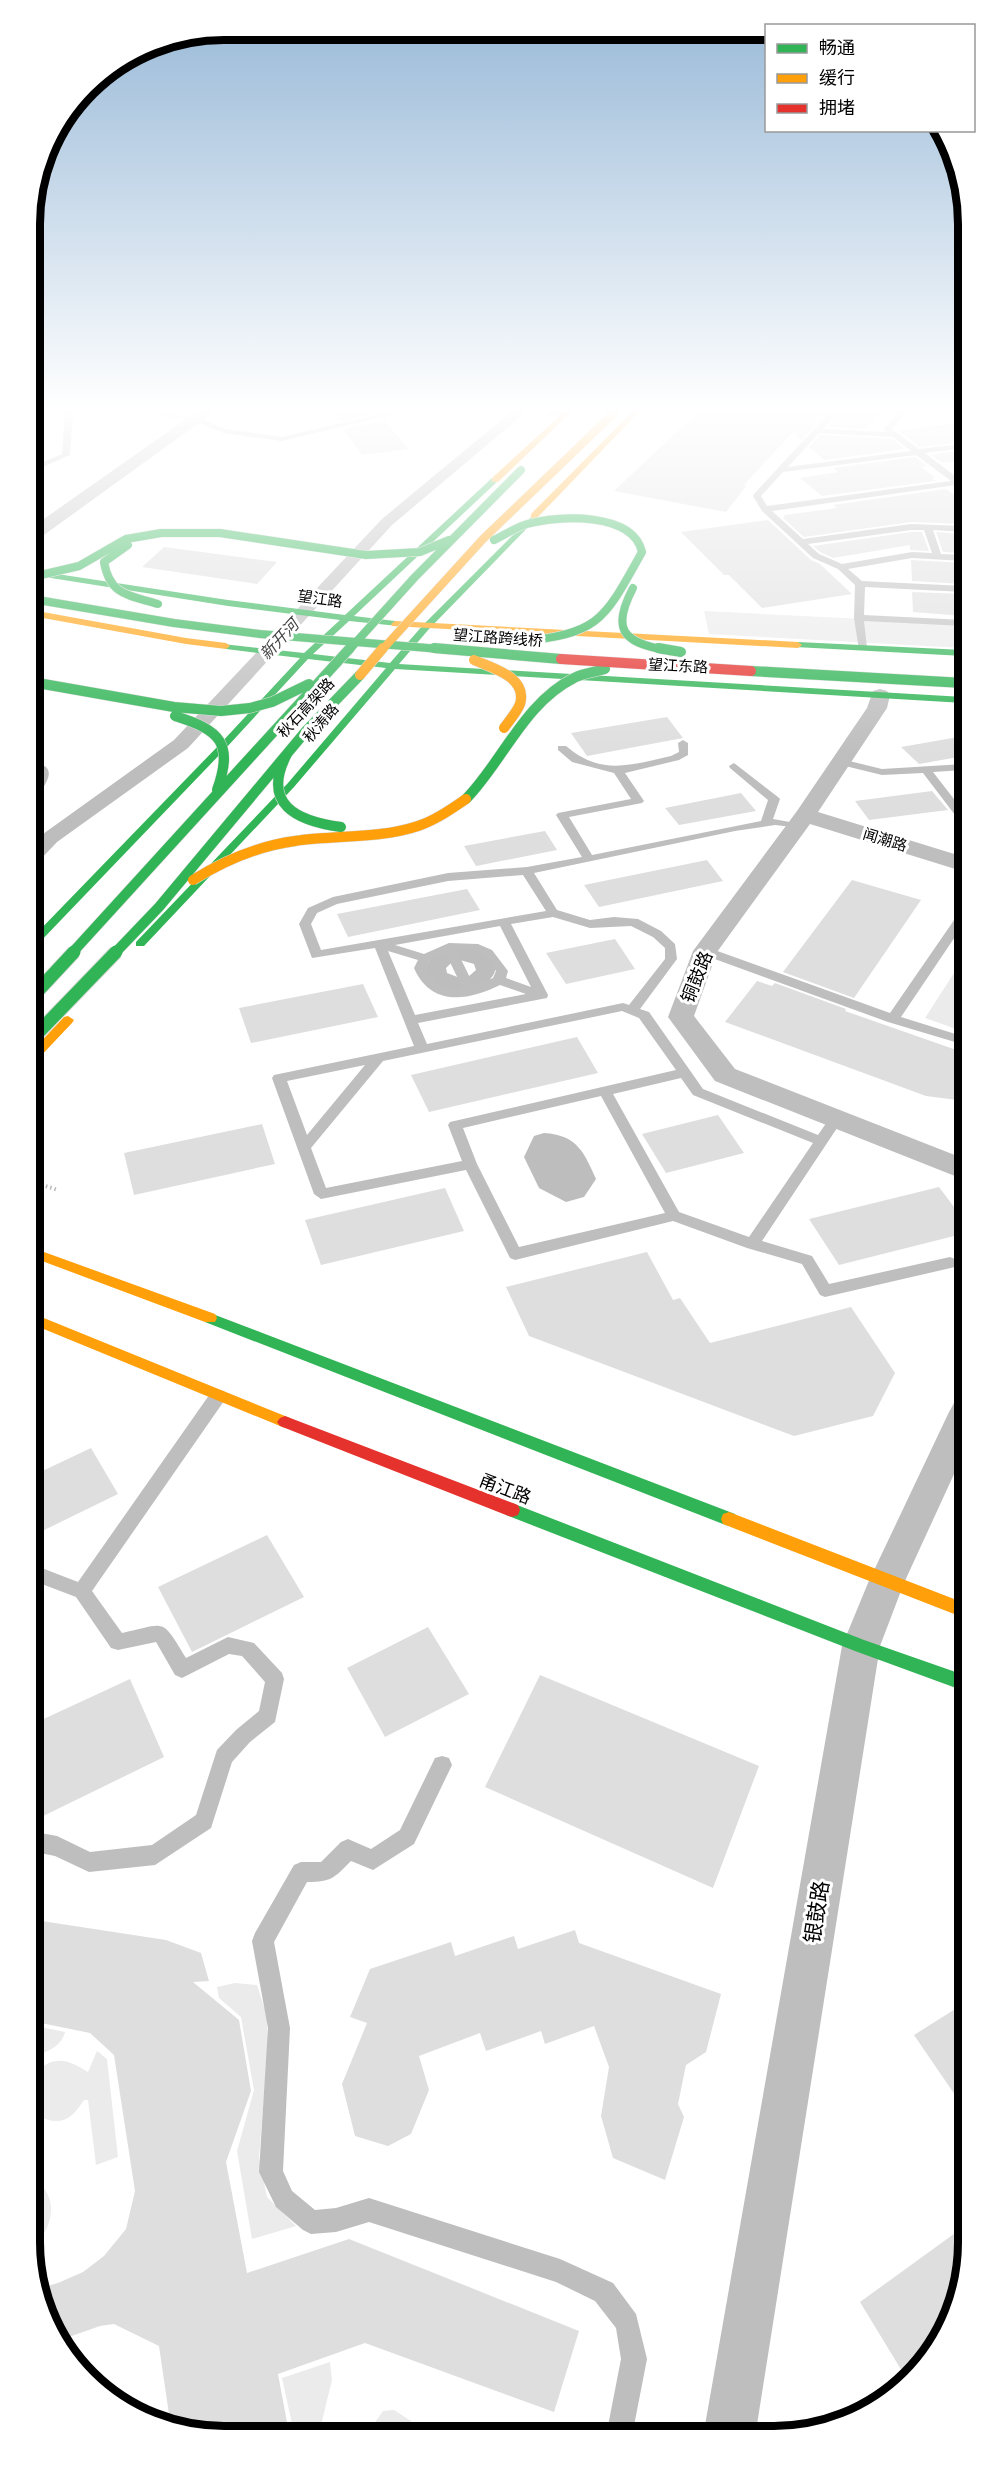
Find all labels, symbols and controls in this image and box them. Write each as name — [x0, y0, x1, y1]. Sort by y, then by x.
legend — [765, 24, 975, 132]
text: 畅通 — [819, 35, 855, 59]
text: 缓行 — [819, 65, 855, 89]
text: 拥堵 — [819, 95, 855, 119]
street label: 望江路 — [296, 585, 344, 612]
water label: 新开河 — [255, 612, 305, 664]
street label: 望江路跨线桥 — [452, 624, 544, 651]
street label: 望江东路 — [648, 653, 709, 678]
street label: 秋石高架路 — [272, 673, 339, 742]
street label: 秋涛路 — [298, 699, 343, 747]
street label: 闻潮路 — [861, 823, 910, 856]
street label: 铜鼓路 — [675, 947, 717, 1006]
street label: 甬江路 — [476, 1467, 535, 1509]
street label: 银鼓路 — [797, 1879, 835, 1945]

